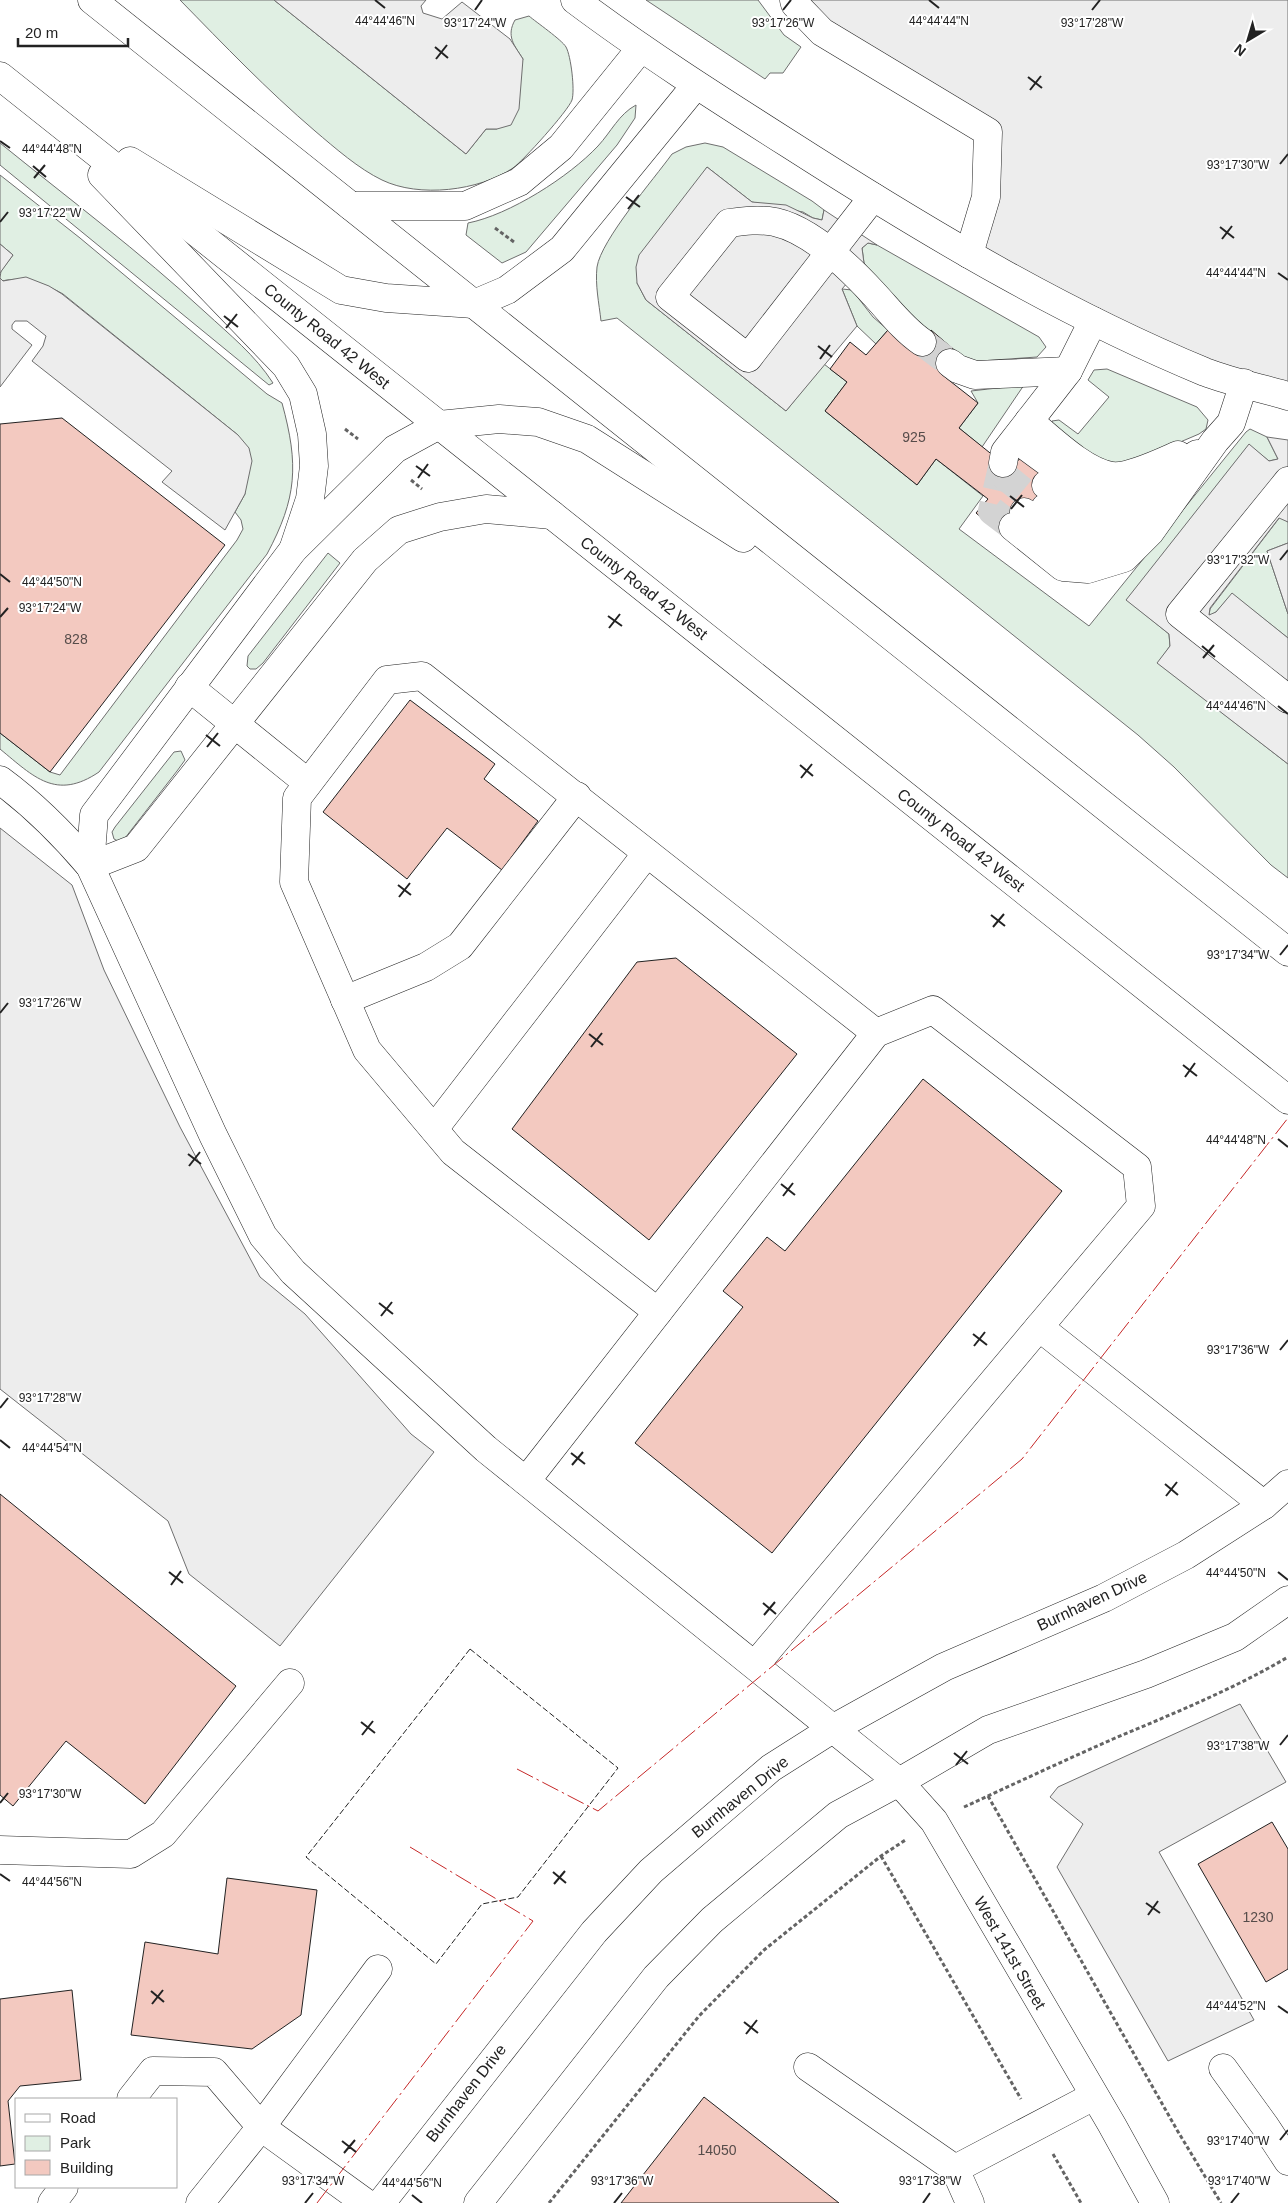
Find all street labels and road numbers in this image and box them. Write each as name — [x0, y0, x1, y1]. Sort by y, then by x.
street label: County Road 42 West — [261, 280, 393, 392]
street label: County Road 42 West — [577, 533, 711, 643]
street label: County Road 42 West — [894, 785, 1028, 895]
street label: Burnhaven Drive — [1034, 1568, 1150, 1634]
street label: Burnhaven Drive — [688, 1753, 792, 1841]
street label: West 141st Street — [971, 1894, 1049, 2013]
street label: Burnhaven Drive — [423, 2041, 509, 2145]

